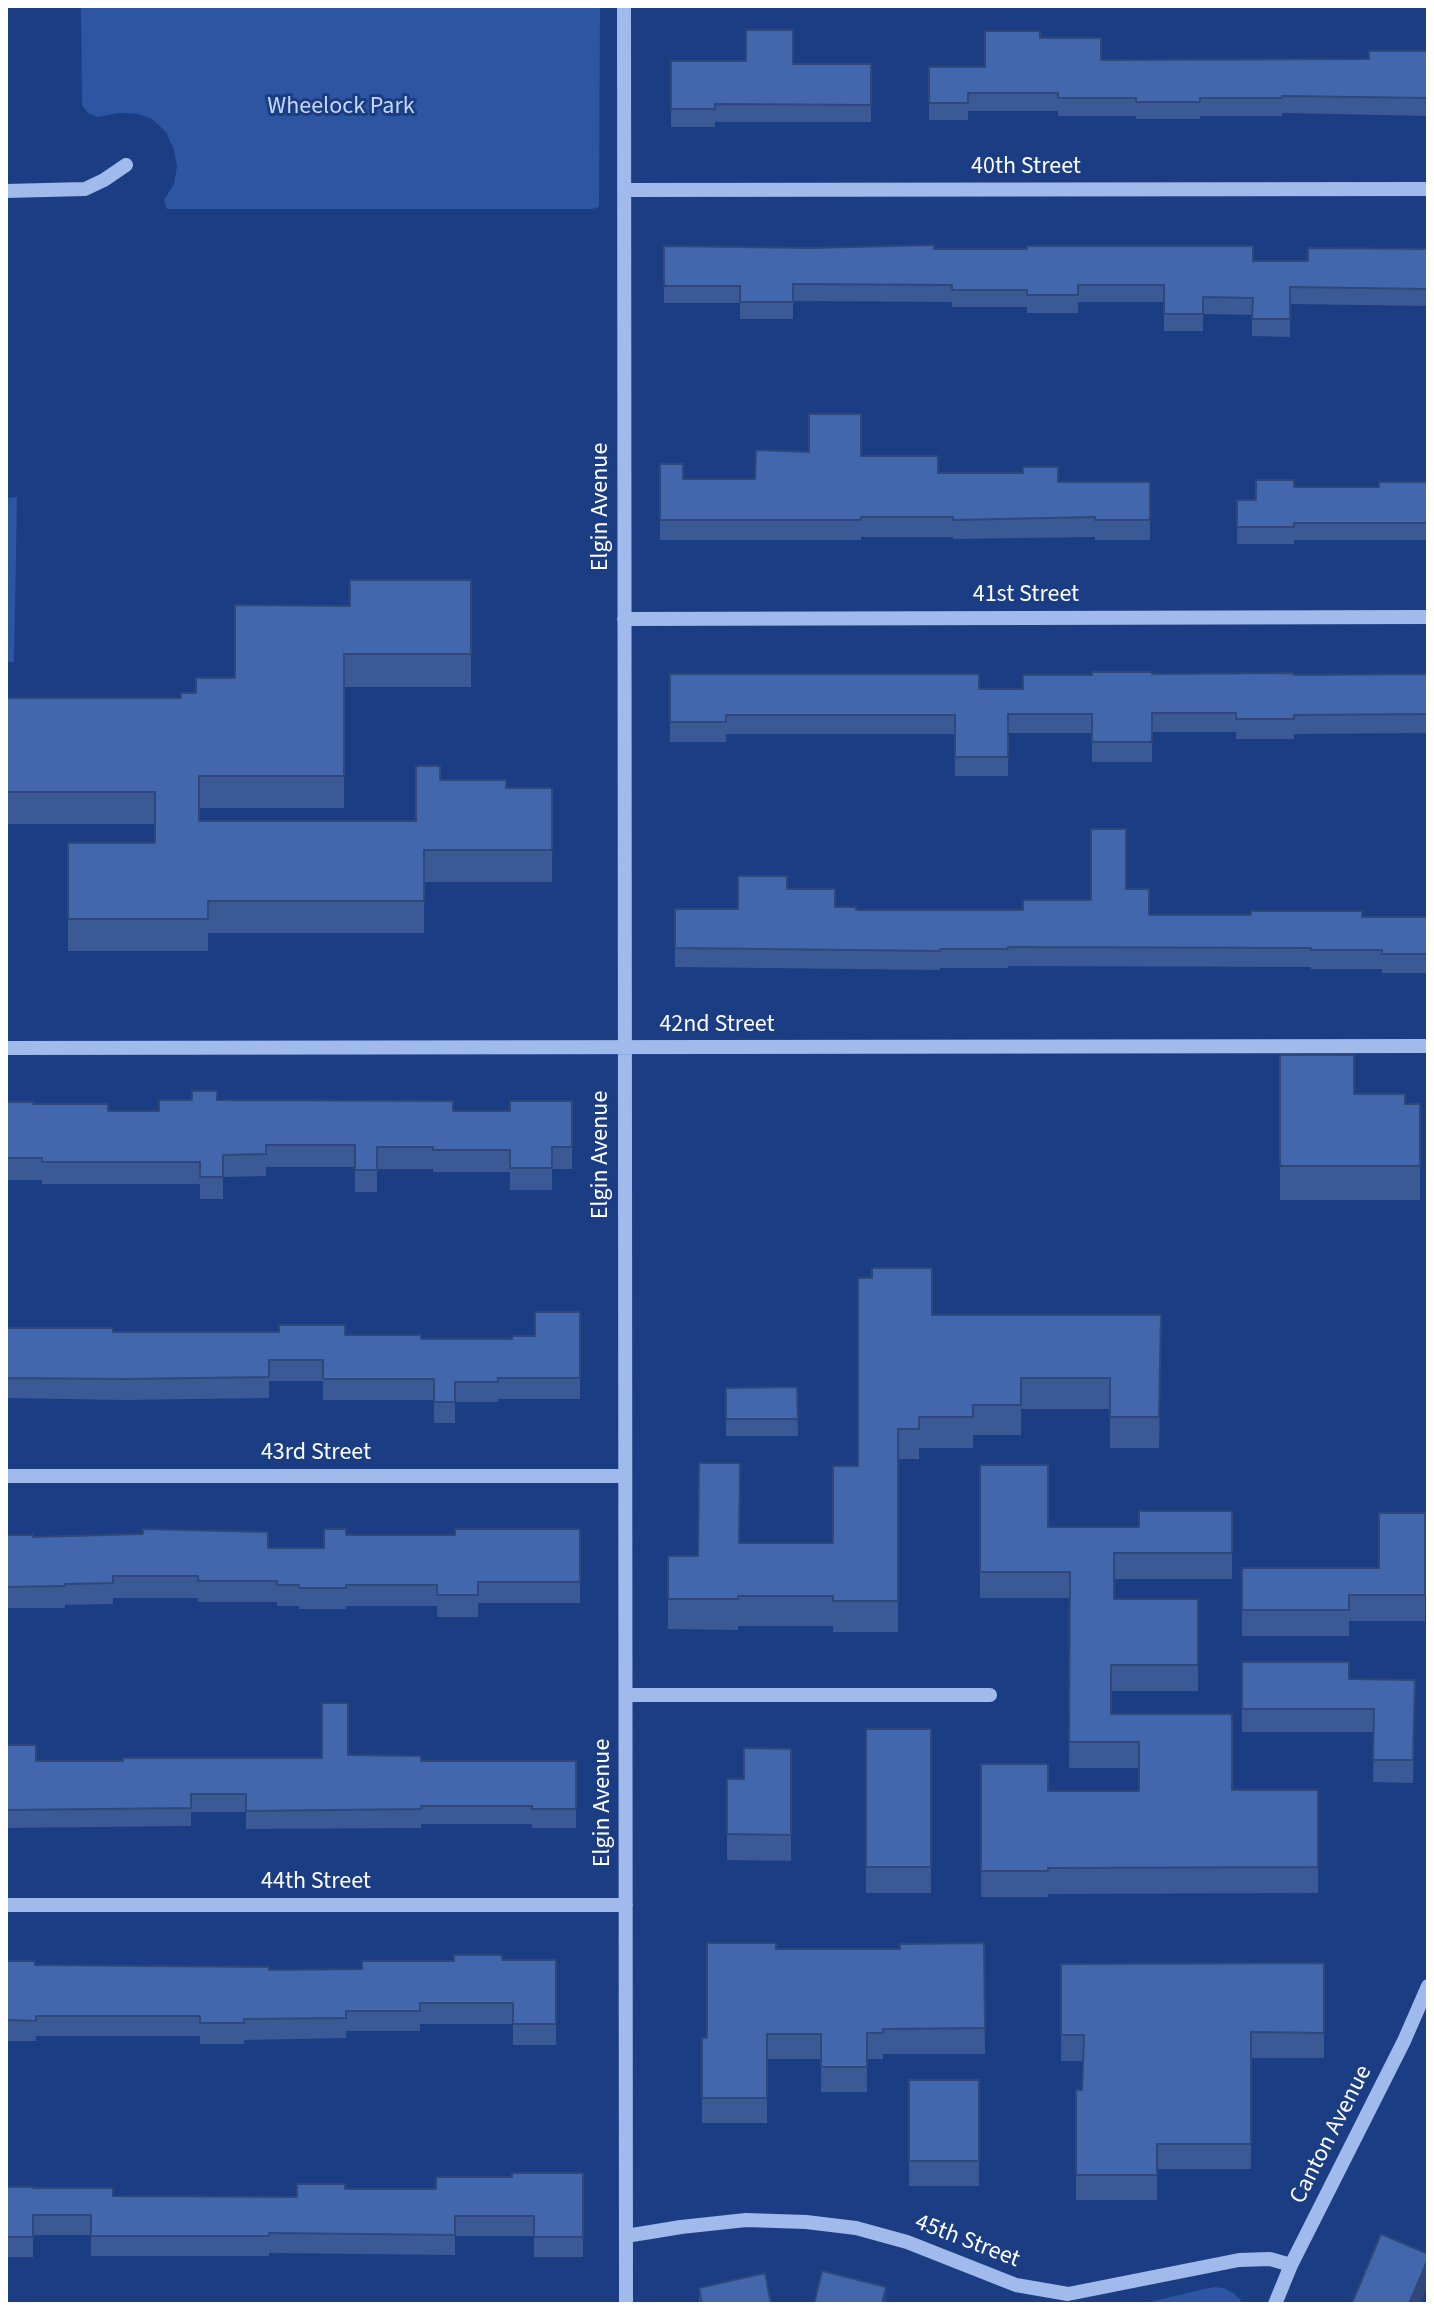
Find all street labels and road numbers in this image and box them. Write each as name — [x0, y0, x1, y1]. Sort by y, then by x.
street label: 40th Street — [971, 154, 1081, 182]
street label: Elgin Avenue — [588, 443, 616, 571]
street label: 41st Street — [973, 582, 1079, 610]
street label: 42nd Street — [659, 1012, 775, 1040]
street label: Elgin Avenue — [588, 1091, 616, 1219]
street label: 43rd Street — [261, 1440, 371, 1468]
street label: Elgin Avenue — [590, 1739, 618, 1867]
street label: 44th Street — [261, 1869, 371, 1897]
street label: Canton Avenue — [1285, 2061, 1379, 2209]
street label: 45th Street — [911, 2209, 1023, 2275]

